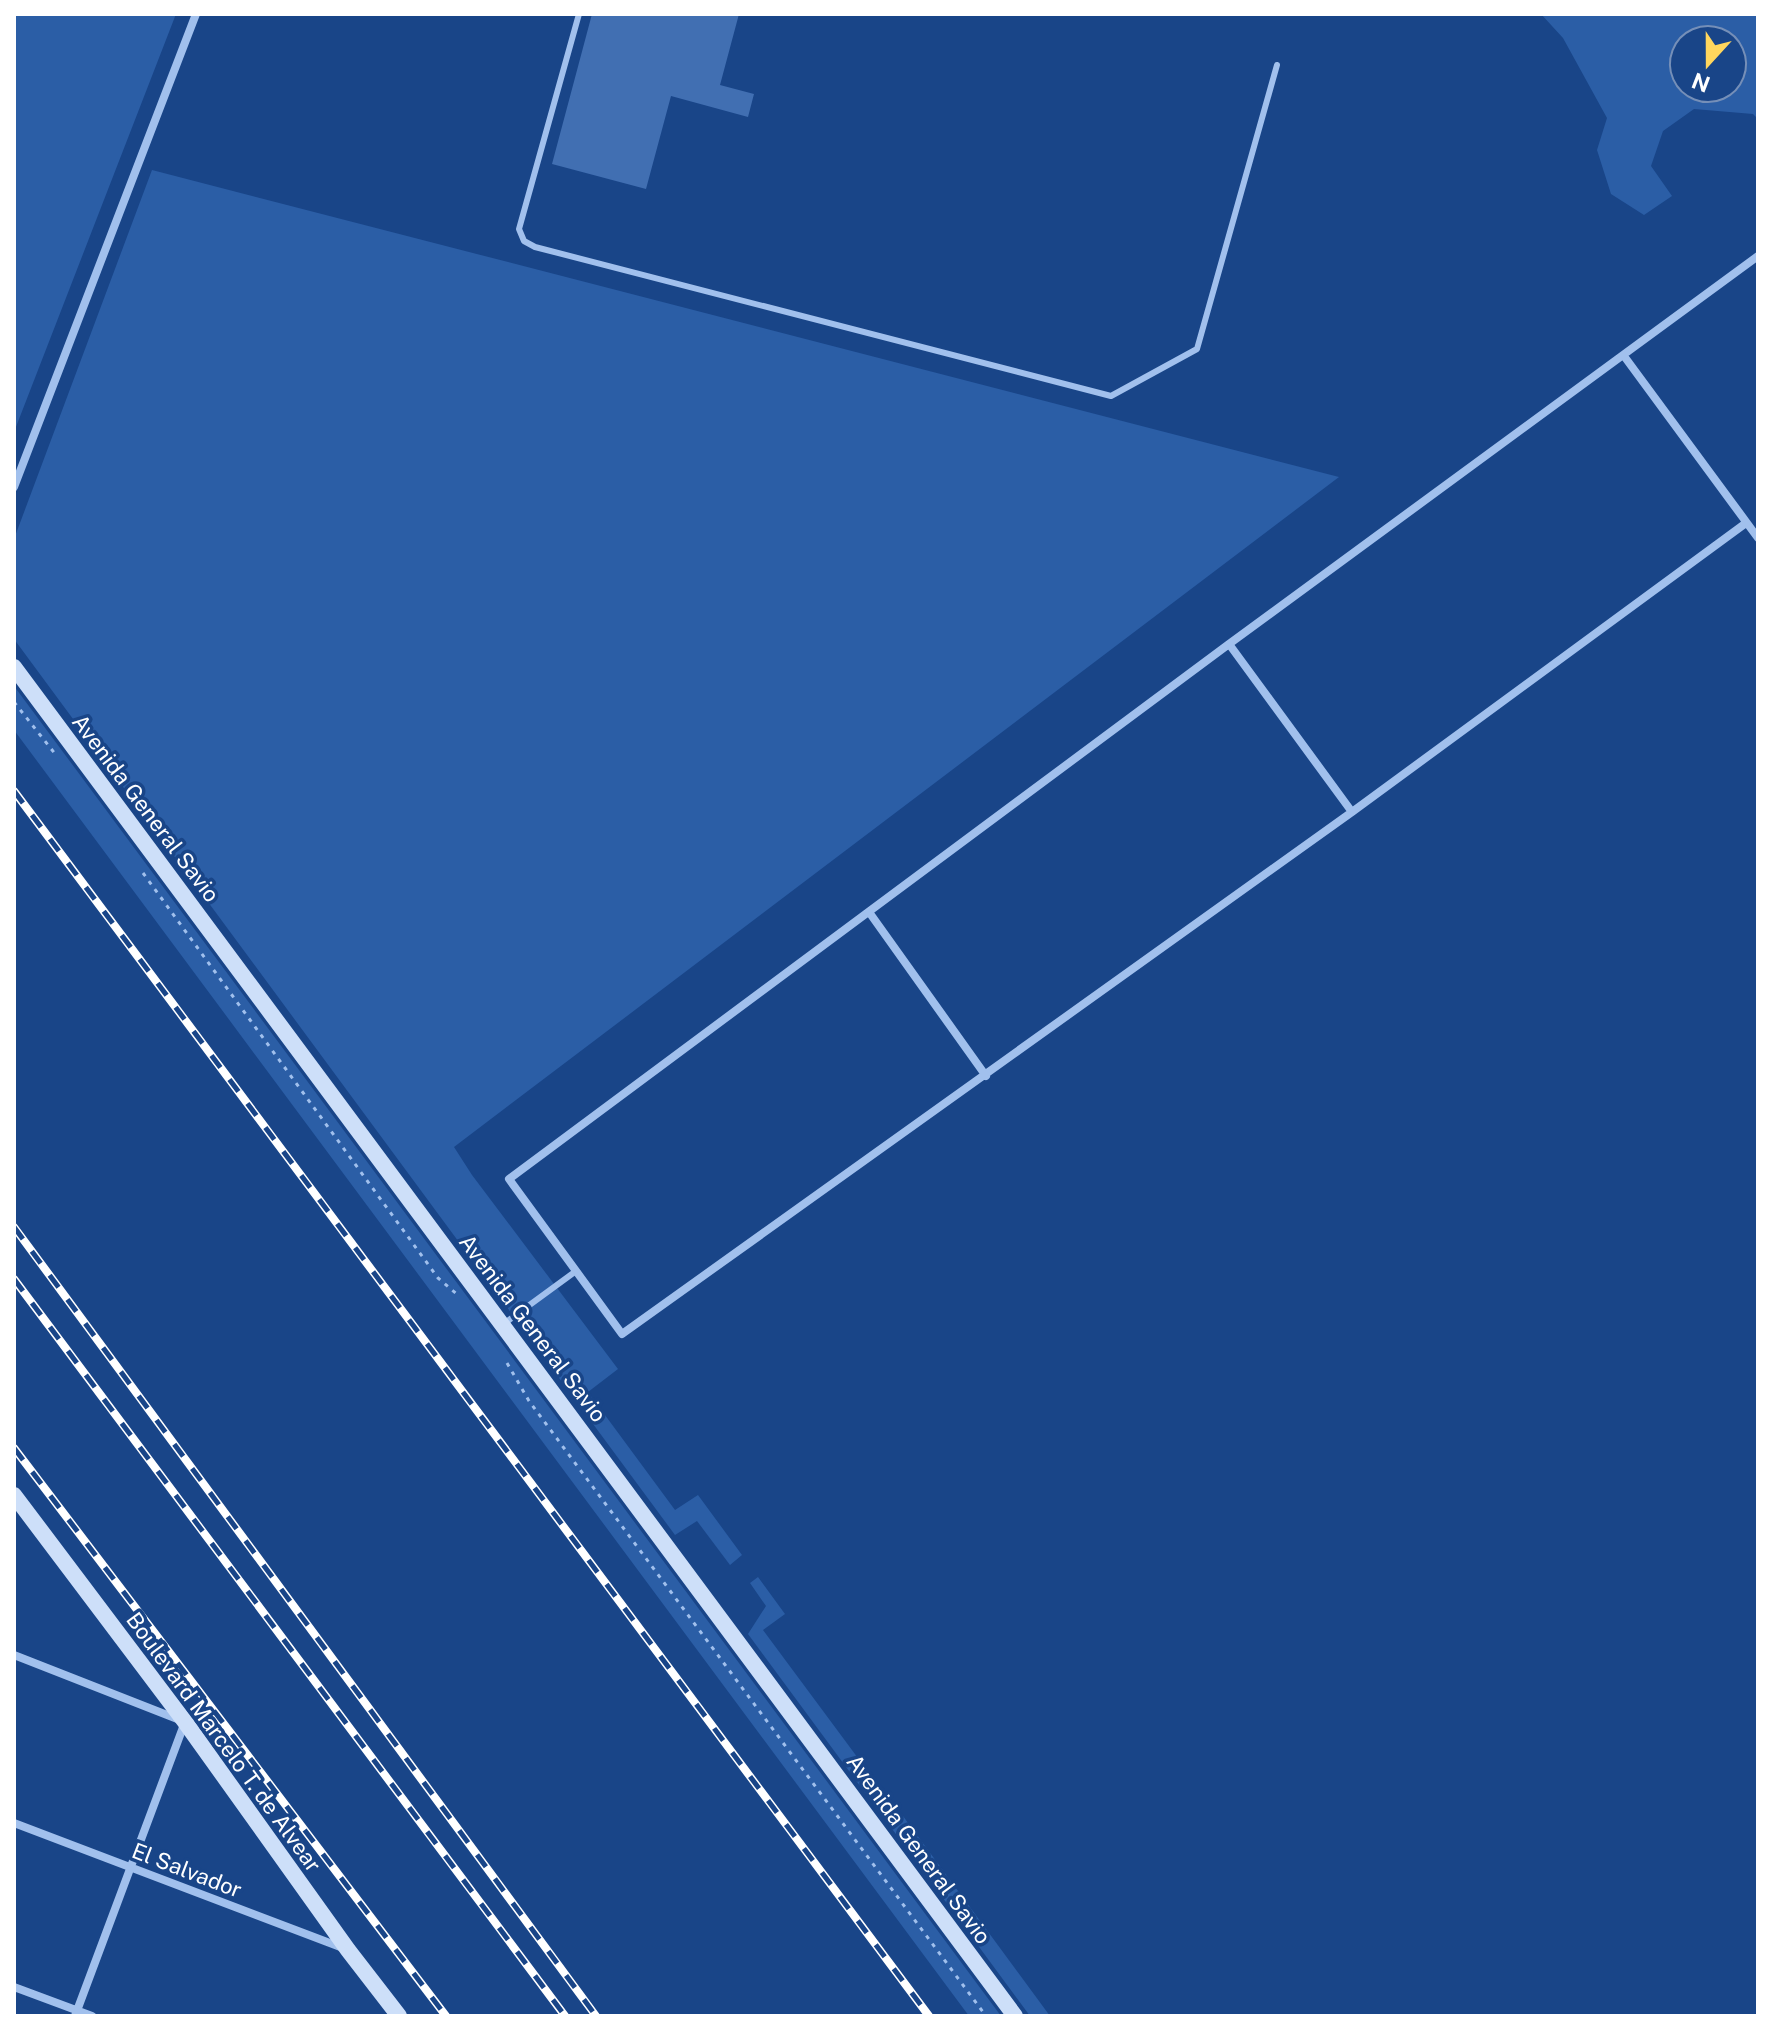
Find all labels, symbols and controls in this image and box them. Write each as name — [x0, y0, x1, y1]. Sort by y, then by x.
north arrow — [1668, 24, 1748, 104]
text: N — [1688, 67, 1714, 98]
street label: Avenida General Savio — [67, 709, 225, 907]
street label: Avenida General Savio — [454, 1229, 612, 1427]
street label: Boulevard Marcelo T. de Alvear — [121, 1607, 327, 1877]
street label: Avenida General Savio — [841, 1749, 997, 1949]
street label: El Salvador — [128, 1837, 246, 1903]

